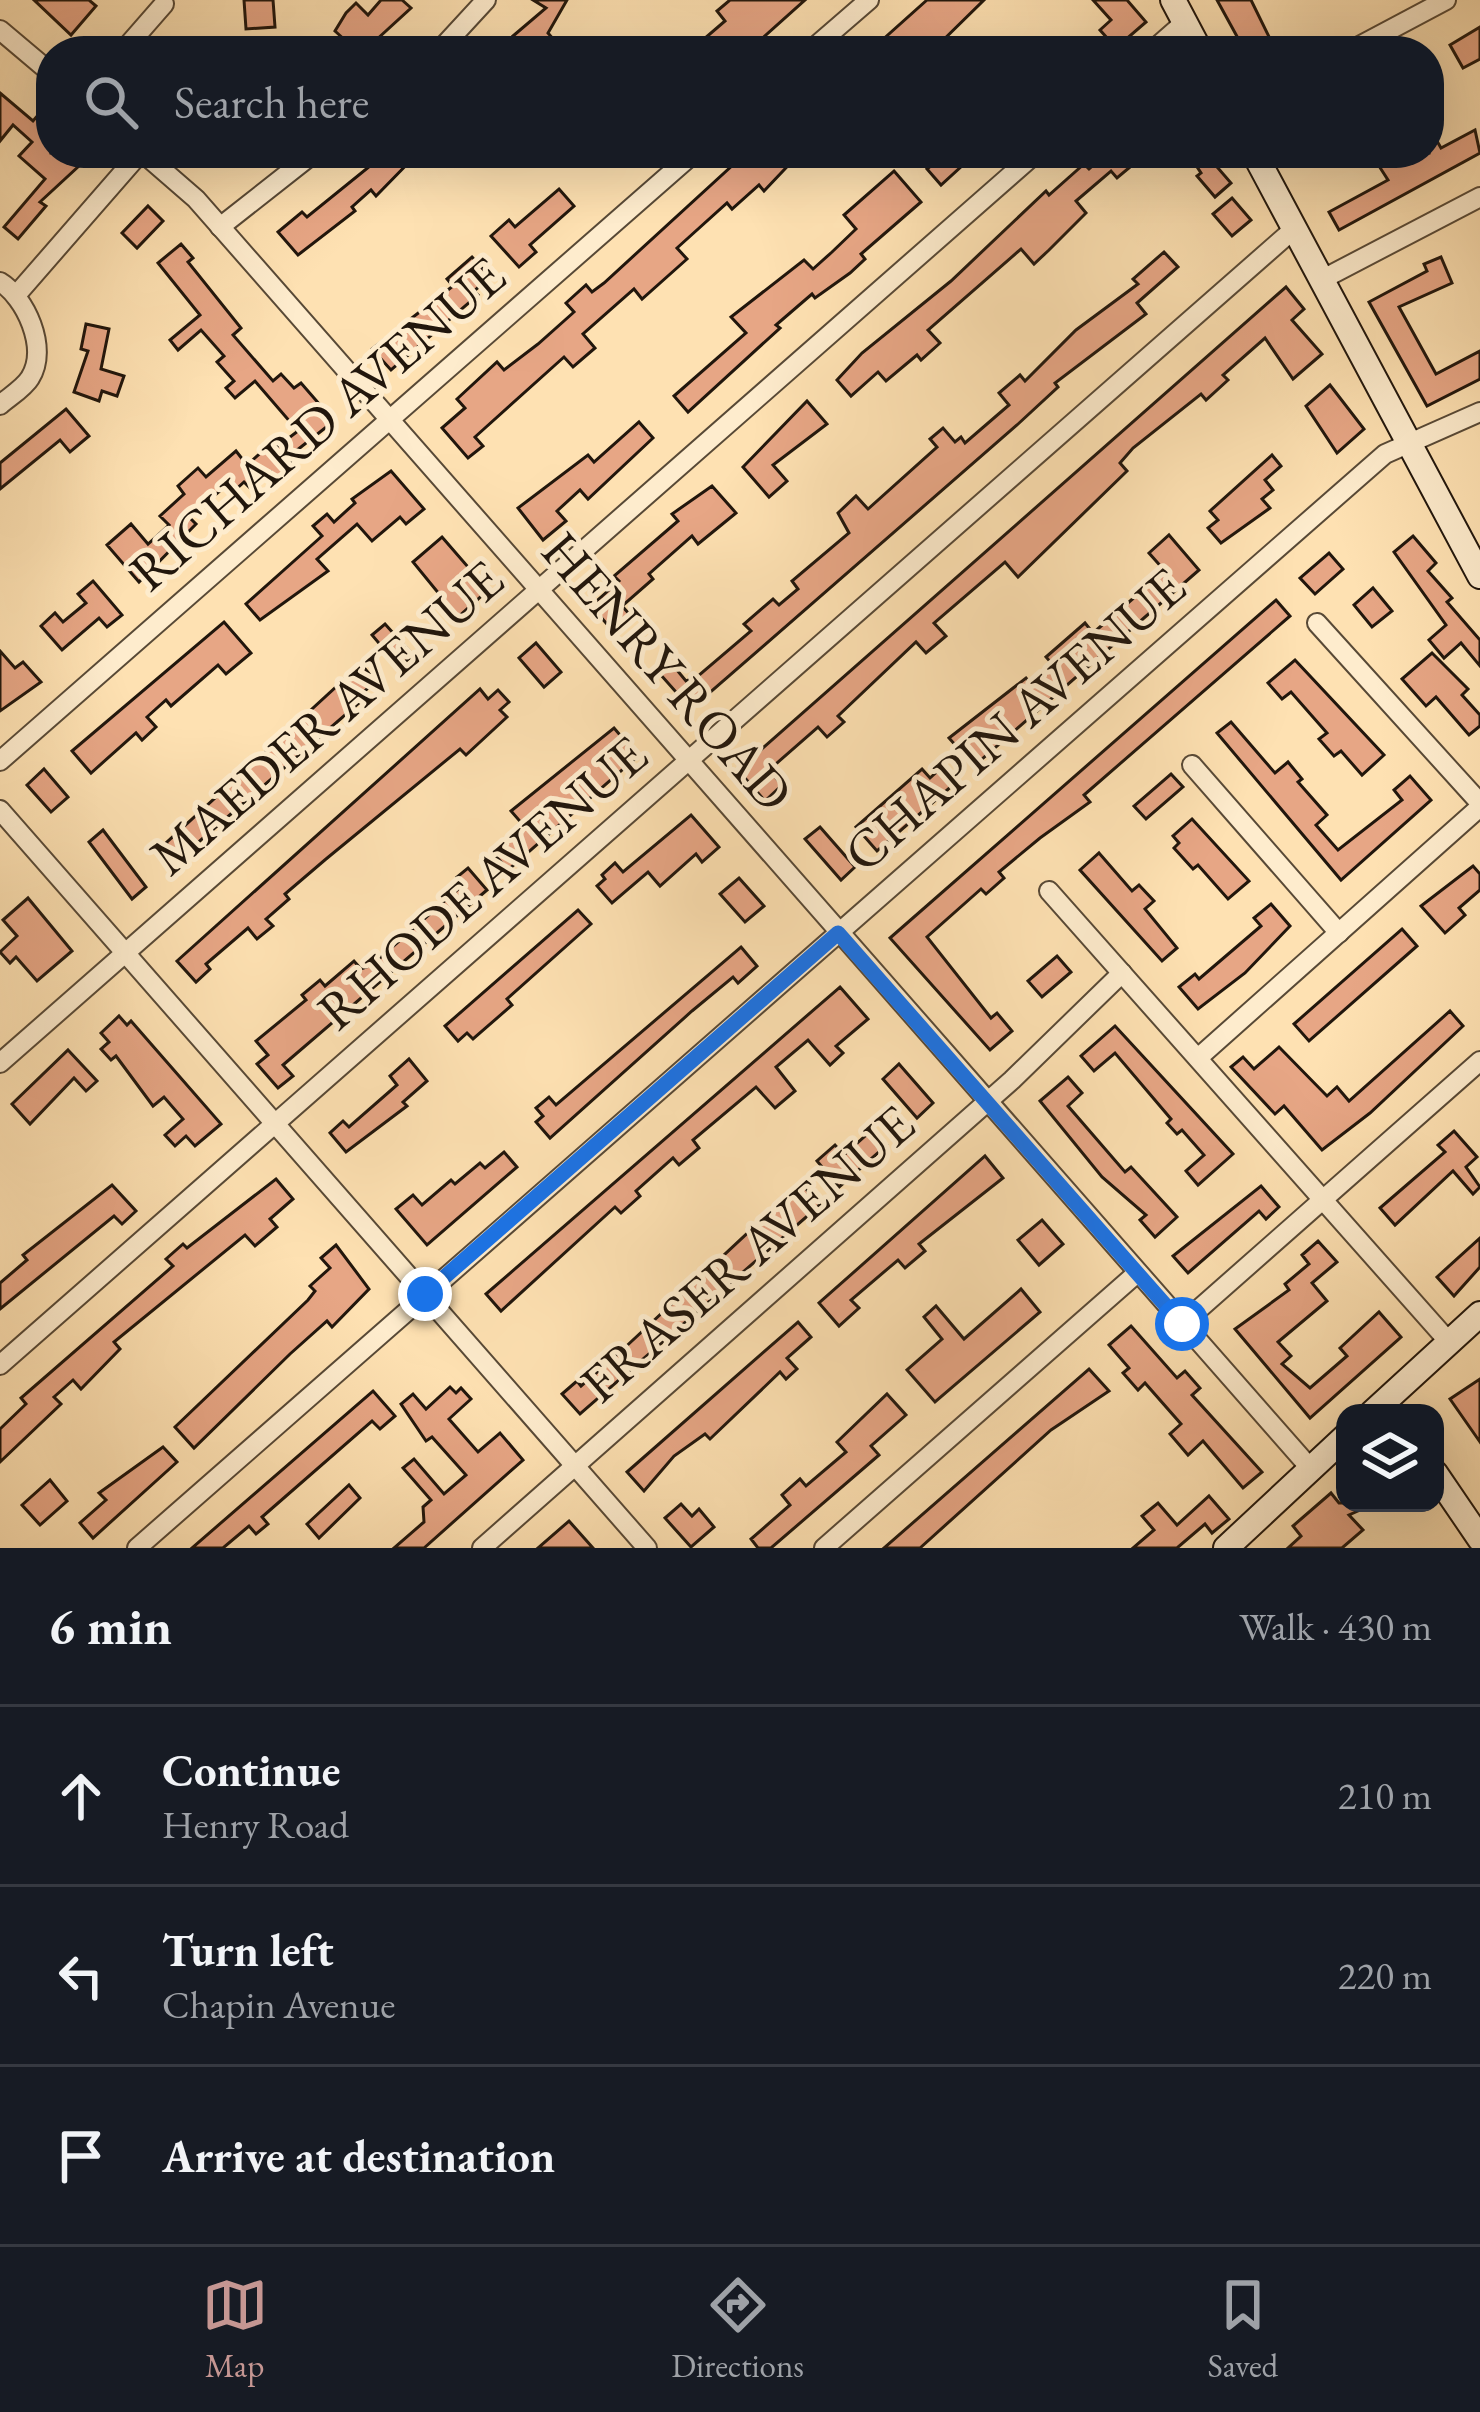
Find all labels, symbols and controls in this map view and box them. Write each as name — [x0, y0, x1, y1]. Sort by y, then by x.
search box — [36, 36, 1444, 168]
icon: search — [78, 69, 144, 135]
text: Search here — [174, 73, 369, 131]
street label: RICHARD AVENUE — [114, 240, 520, 606]
street label: HENRY ROAD — [527, 516, 809, 826]
street label: MAEDER AVENUE — [135, 544, 517, 890]
street label: CHAPIN AVENUE — [828, 551, 1200, 887]
street label: RHODE AVENUE — [302, 719, 662, 1045]
street label: FRASER AVENUE — [565, 1089, 929, 1417]
route end — [398, 1267, 452, 1321]
route start — [1155, 1297, 1209, 1351]
map controls — [1336, 1404, 1444, 1512]
button: layers — [1336, 1404, 1444, 1512]
text: 6 min — [48, 1593, 172, 1659]
text: Walk · 430 m — [1239, 1601, 1432, 1652]
text: Continue — [162, 1741, 340, 1799]
icon: ahead — [48, 1763, 114, 1829]
text: 210 m — [1338, 1770, 1432, 1821]
text: Henry Road — [162, 1799, 349, 1850]
text: Turn left — [162, 1921, 334, 1979]
icon: left — [48, 1943, 114, 2009]
text: 220 m — [1338, 1950, 1432, 2001]
text: Chapin Avenue — [162, 1979, 395, 2030]
icon: arrive — [48, 2123, 114, 2189]
text: Arrive at destination — [162, 2127, 555, 2185]
tab: Map — [202, 2272, 268, 2387]
tab: Directions — [671, 2272, 804, 2387]
tab: Saved — [1208, 2272, 1278, 2387]

